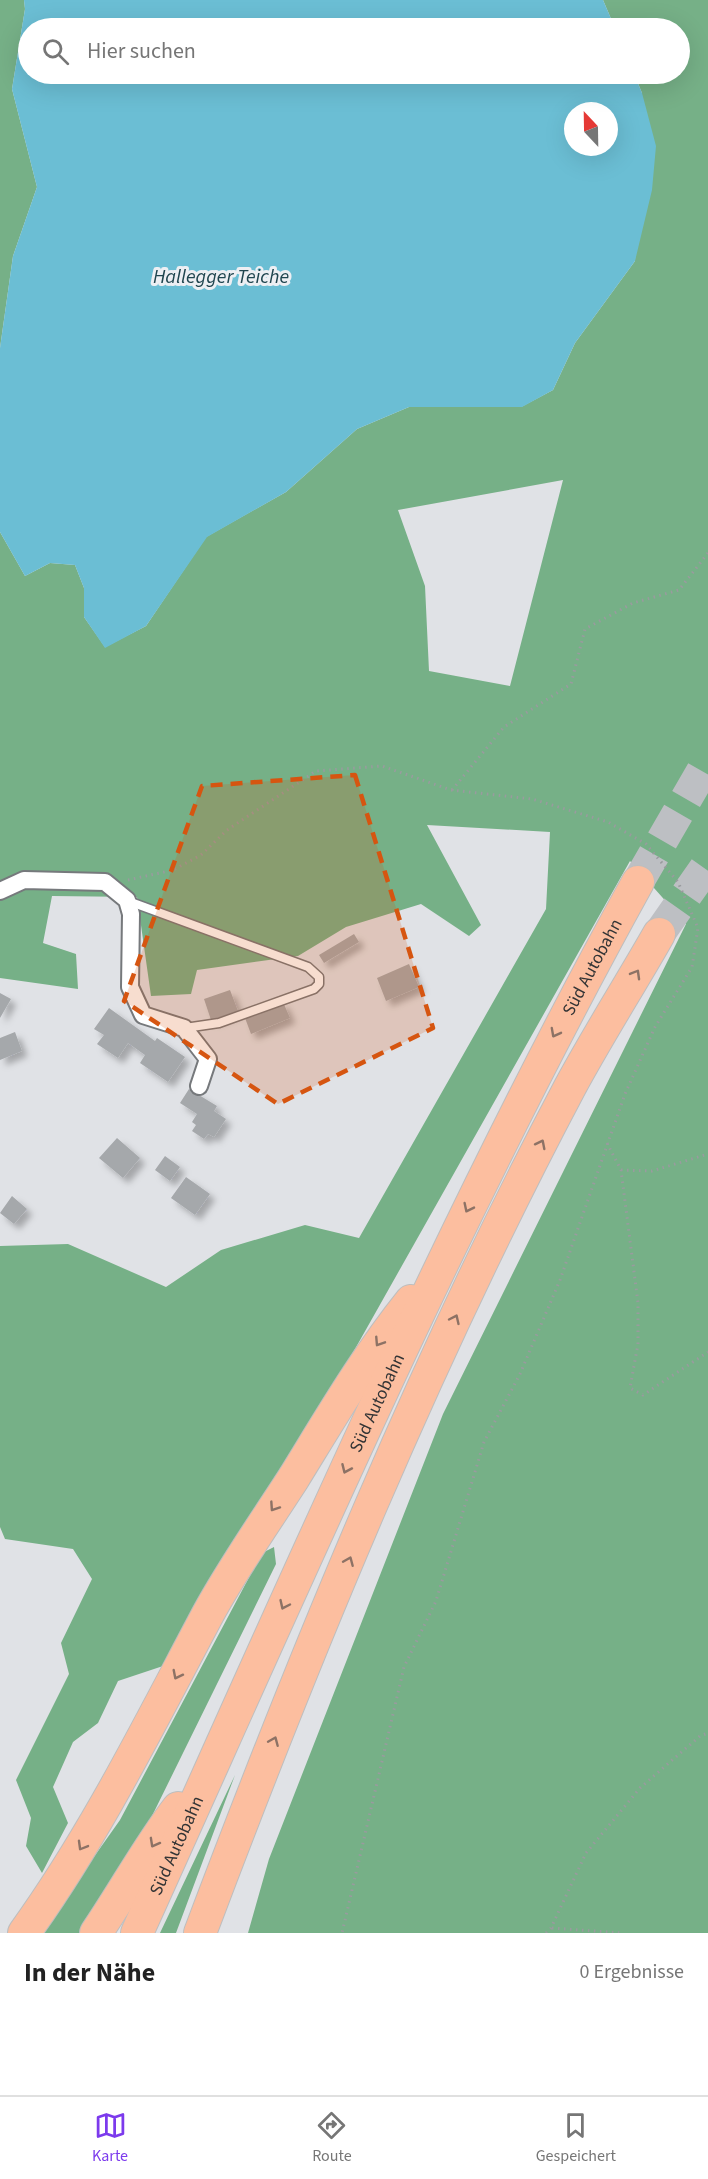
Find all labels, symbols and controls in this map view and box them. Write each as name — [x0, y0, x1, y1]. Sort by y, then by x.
search box — [18, 18, 690, 84]
icon: search — [39, 35, 72, 68]
text: Hier suchen — [87, 35, 196, 67]
north arrow — [564, 102, 618, 156]
water label: Hallegger Teiche — [153, 263, 289, 291]
street label: Süd Autobahn — [556, 914, 628, 1020]
one-way arrow — [629, 970, 640, 980]
one-way arrow — [551, 1027, 562, 1037]
one-way arrow — [534, 1140, 546, 1151]
one-way arrow — [464, 1201, 476, 1212]
one-way arrow — [448, 1315, 460, 1326]
one-way arrow — [376, 1336, 387, 1347]
street label: Süd Autobahn — [343, 1349, 411, 1456]
one-way arrow — [341, 1462, 353, 1473]
one-way arrow — [270, 1500, 281, 1511]
one-way arrow — [342, 1556, 354, 1567]
one-way arrow — [279, 1599, 291, 1610]
one-way arrow — [173, 1669, 184, 1680]
one-way arrow — [267, 1736, 279, 1747]
street label: Süd Autobahn — [143, 1792, 210, 1899]
one-way arrow — [150, 1836, 161, 1847]
one-way arrow — [78, 1840, 90, 1850]
text: In der Nähe — [24, 1954, 155, 1991]
text: 0 Ergebnisse — [579, 1958, 684, 1986]
tab: Karte — [92, 2109, 128, 2167]
tab: Route — [312, 2109, 352, 2167]
tab: Gespeichert — [536, 2109, 616, 2167]

